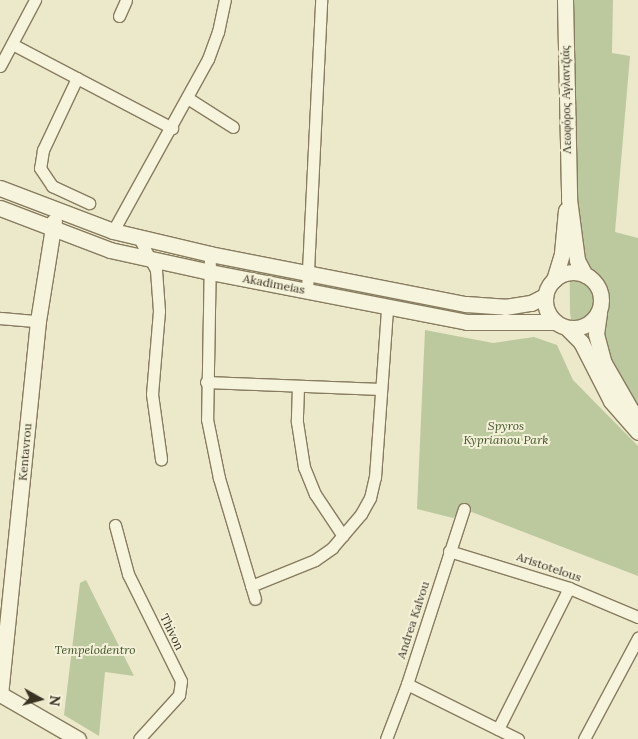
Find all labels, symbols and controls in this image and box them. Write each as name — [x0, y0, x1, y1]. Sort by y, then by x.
street label: Λεωφόρος Αγλαντζιάς — [558, 46, 574, 154]
street label: Akadimeias — [242, 271, 306, 297]
park label: Spyros Kyprianou Park — [463, 419, 549, 447]
street label: Kentavrou — [15, 423, 35, 481]
street label: Aristotelous — [515, 549, 583, 585]
street label: Andrea Kalvou — [394, 579, 432, 661]
street label: Thivon — [157, 612, 187, 652]
park label: Tempelodentro — [54, 643, 136, 657]
north arrow — [15, 674, 65, 724]
text: N — [45, 694, 64, 707]

